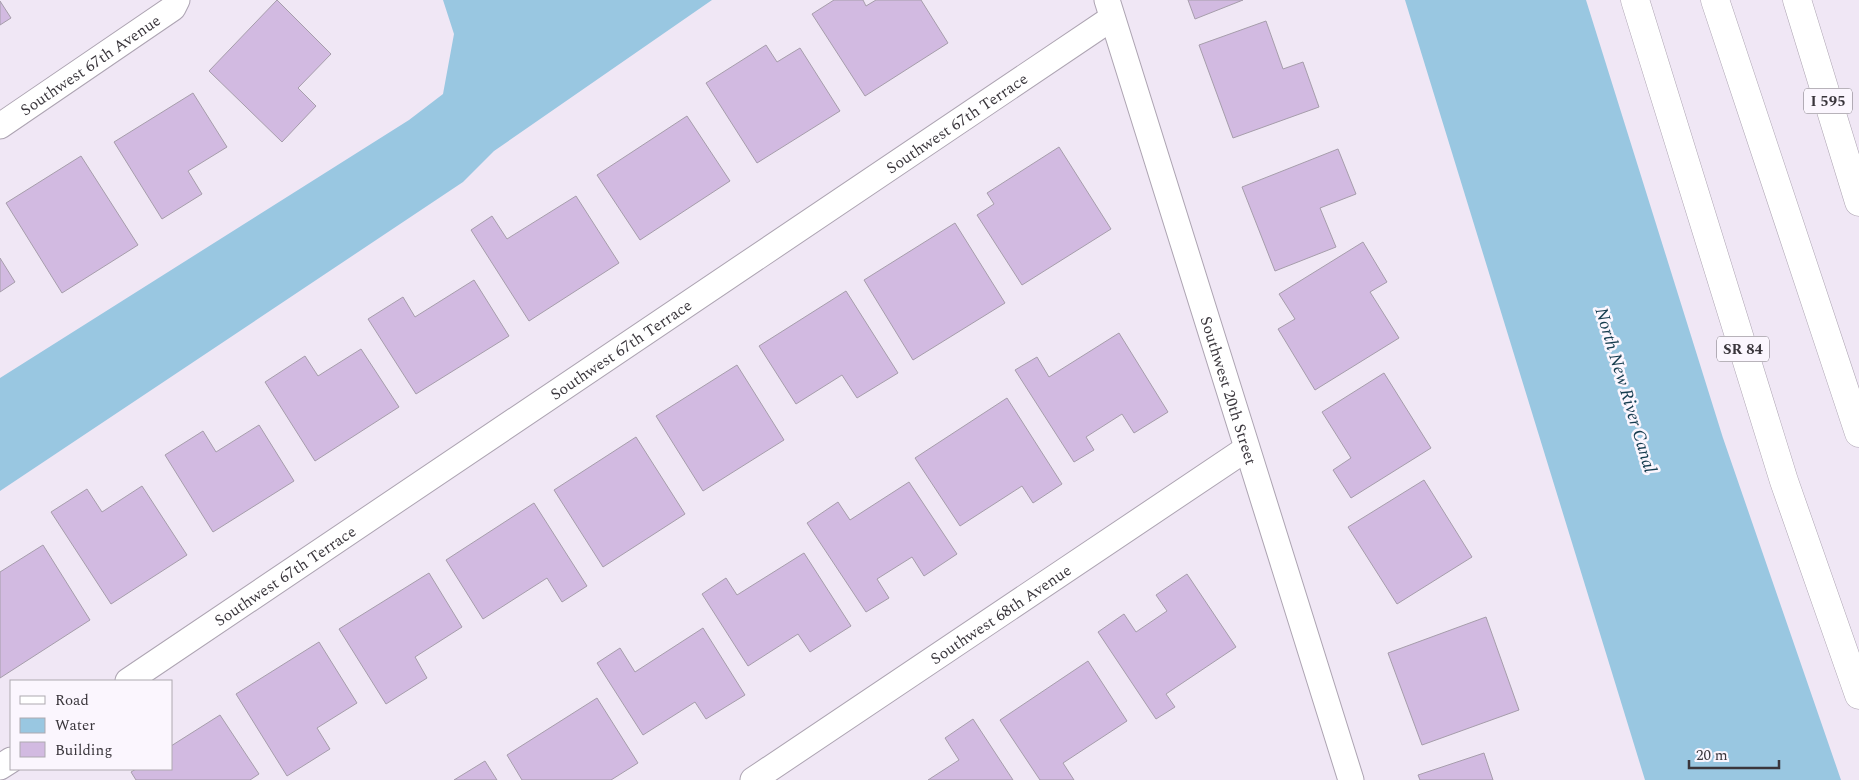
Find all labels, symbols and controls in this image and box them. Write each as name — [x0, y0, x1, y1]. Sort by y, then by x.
street label: Southwest 67th Avenue — [16, 9, 166, 122]
street label: Southwest 67th Terrace — [881, 67, 1033, 180]
road number: I 595 — [1804, 88, 1852, 114]
street label: Southwest 67th Terrace — [545, 293, 697, 406]
water label: North New River Canal — [1587, 304, 1664, 477]
street label: Southwest 20th Street — [1194, 313, 1263, 468]
road number: SR 84 — [1717, 336, 1769, 362]
street label: Southwest 67th Terrace — [210, 520, 361, 633]
street label: Southwest 68th Avenue — [926, 559, 1076, 671]
legend — [10, 680, 172, 770]
text: Road — [55, 689, 89, 712]
text: Water — [55, 714, 95, 737]
scale bar — [1689, 738, 1779, 770]
text: Building — [55, 739, 112, 762]
text: 20 m — [1696, 744, 1728, 767]

